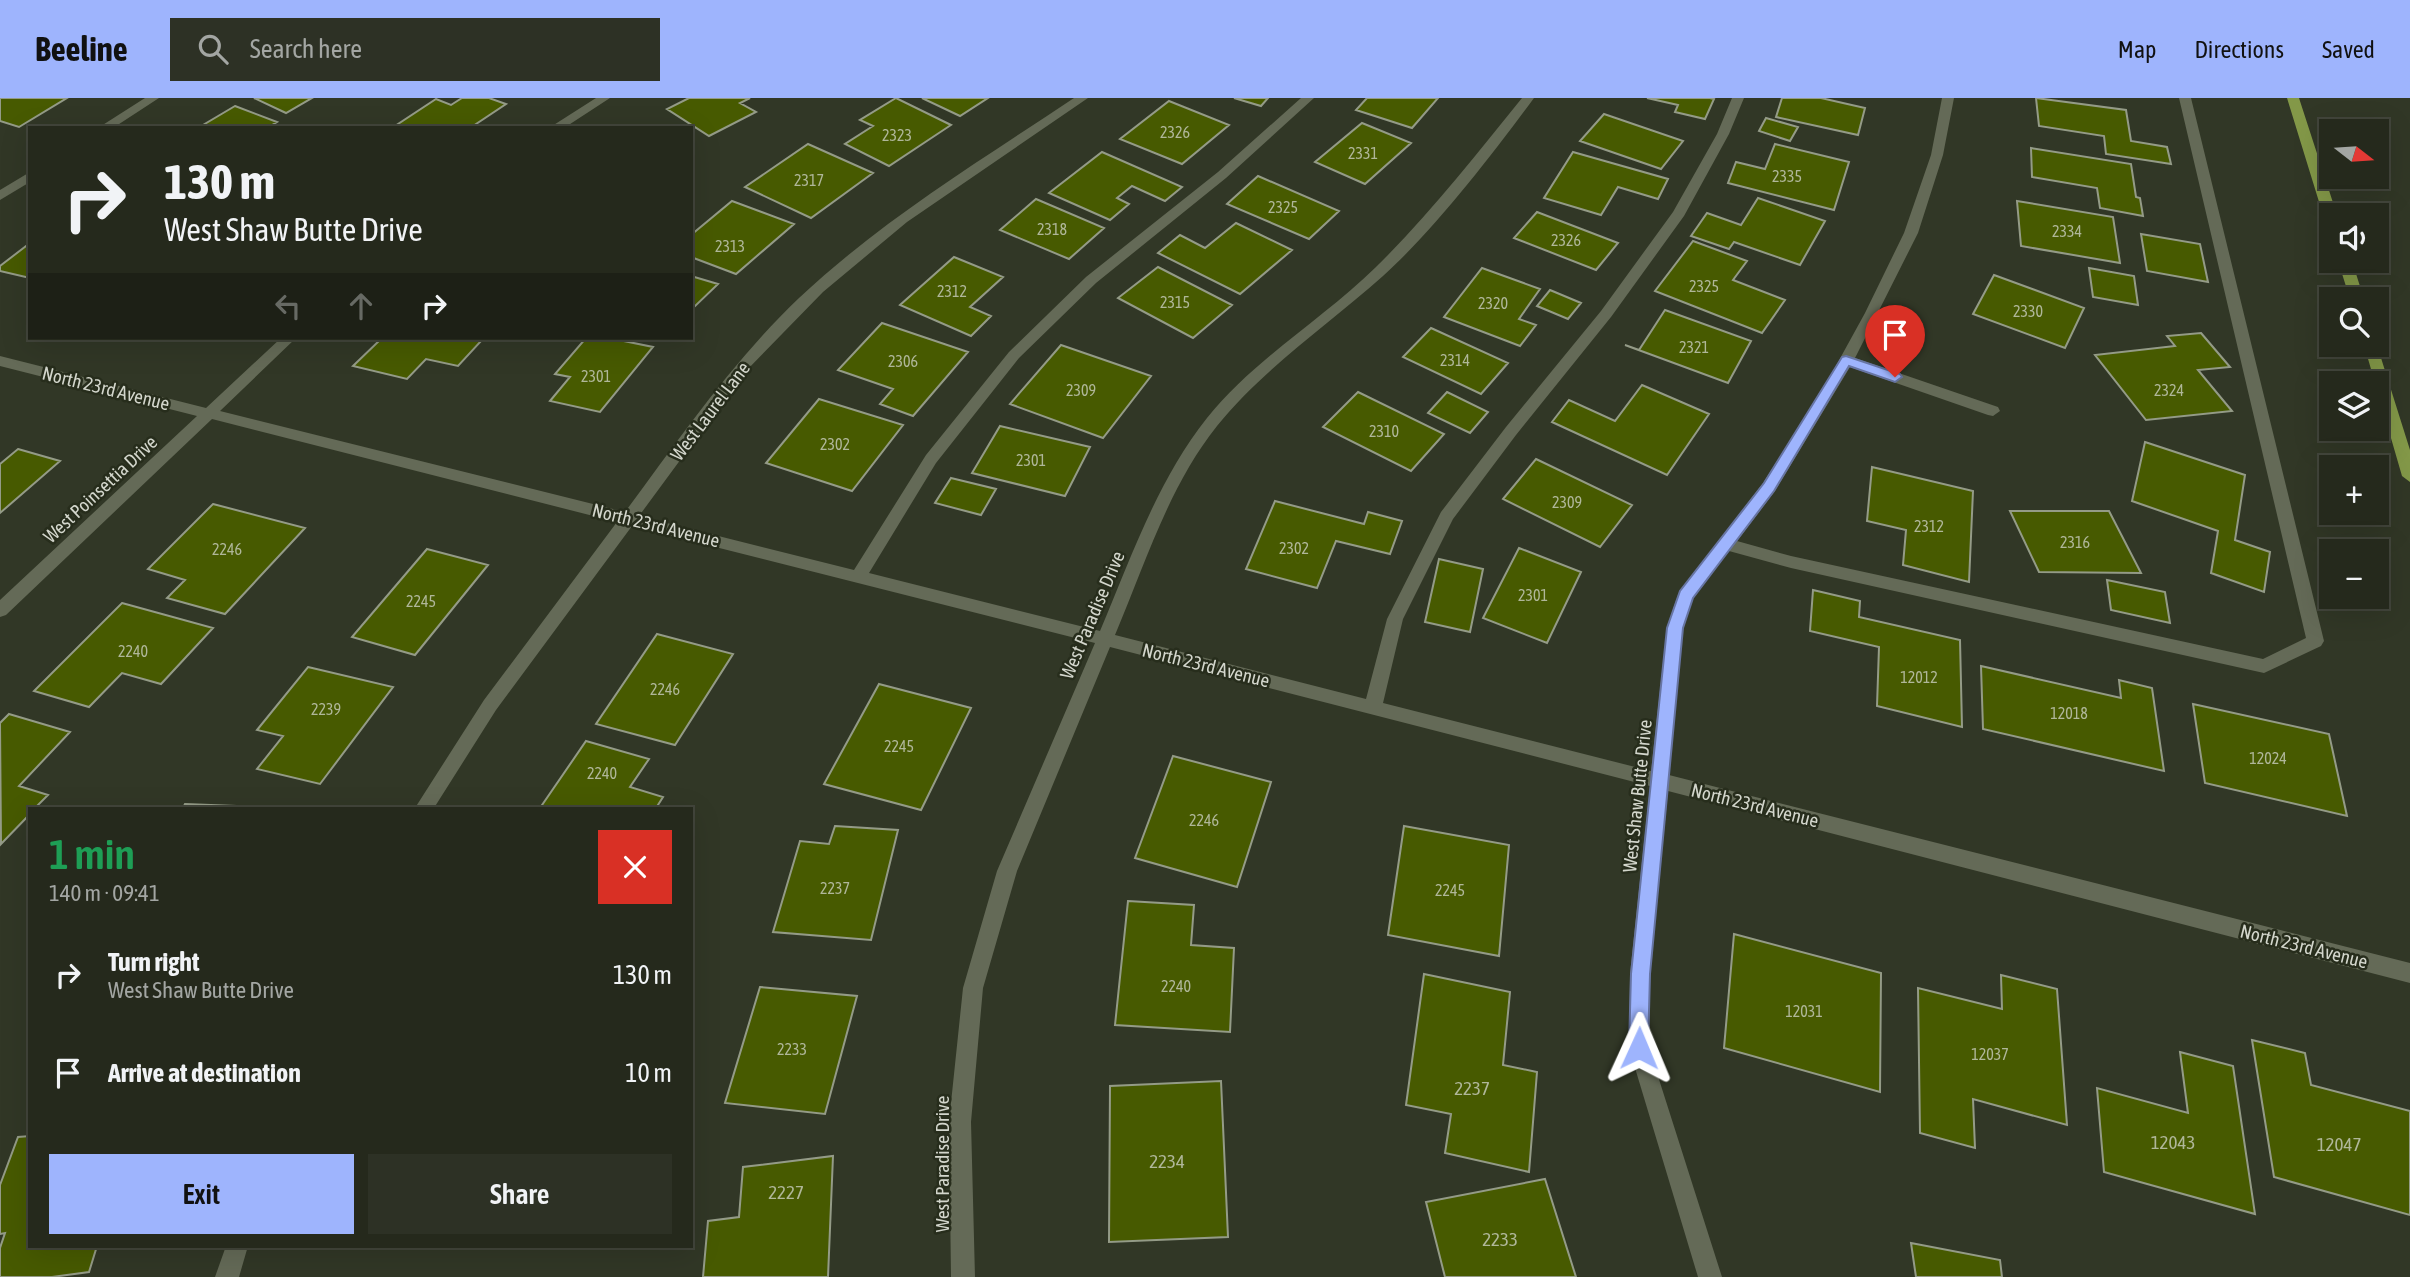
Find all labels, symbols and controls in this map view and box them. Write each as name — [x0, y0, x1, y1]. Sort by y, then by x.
search box — [170, 18, 660, 81]
text: Beeline — [35, 30, 128, 68]
icon: search — [194, 30, 232, 68]
text: Search here — [250, 34, 362, 64]
text: Map — [2118, 36, 2156, 63]
text: Directions — [2194, 36, 2284, 63]
text: Saved — [2322, 36, 2375, 63]
north arrow — [2319, 119, 2389, 189]
map controls — [2319, 119, 2389, 609]
house number: 2326 — [1160, 123, 1190, 141]
house number: 2323 — [882, 126, 912, 144]
house number: 2331 — [1348, 144, 1378, 162]
text: 130 m — [164, 153, 275, 209]
icon: right — [49, 154, 140, 245]
house number: 2335 — [1772, 167, 1802, 185]
house number: 2317 — [794, 171, 824, 189]
house number: 2325 — [1268, 198, 1298, 216]
button: sound — [2319, 203, 2389, 273]
text: West Shaw Butte Drive — [164, 211, 423, 248]
house number: 2318 — [1037, 220, 1067, 238]
house number: 2334 — [2052, 222, 2082, 240]
house number: 2326 — [1551, 231, 1581, 249]
house number: 2313 — [715, 237, 745, 255]
house number: 2325 — [1689, 277, 1719, 295]
house number: 2312 — [937, 282, 967, 300]
icon: left — [269, 287, 307, 325]
icon: ahead — [342, 287, 380, 325]
icon: right — [415, 287, 453, 325]
button: search — [2319, 287, 2389, 357]
house number: 2315 — [1160, 293, 1190, 311]
house number: 2320 — [1478, 294, 1508, 312]
house number: 2330 — [2013, 302, 2043, 320]
pin — [1865, 305, 1925, 377]
icon: arrive — [1876, 316, 1914, 354]
house number: 2321 — [1679, 338, 1709, 356]
house number: 2314 — [1440, 351, 1470, 369]
house number: 2306 — [888, 352, 918, 370]
street label: West Laurel Lane — [666, 357, 754, 465]
street label: North 23rd Avenue — [40, 362, 172, 414]
house number: 2301 — [581, 367, 611, 385]
button: layers — [2319, 371, 2389, 441]
house number: 2309 — [1066, 381, 1096, 399]
house number: 2324 — [2154, 381, 2184, 399]
house number: 2310 — [1369, 422, 1399, 440]
street label: West Poinsettia Drive — [39, 431, 161, 547]
house number: 2302 — [820, 435, 850, 453]
house number: 2301 — [1016, 451, 1046, 469]
button: + — [2319, 455, 2389, 525]
house number: 2309 — [1552, 493, 1582, 511]
street label: North 23rd Avenue — [590, 499, 722, 551]
house number: 2312 — [1914, 517, 1944, 535]
house number: 2316 — [2060, 533, 2090, 551]
house number: 2302 — [1279, 539, 1309, 557]
button: − — [2319, 539, 2389, 609]
house number: 2246 — [212, 540, 242, 558]
street label: West Paradise Drive — [1055, 548, 1129, 682]
house number: 2301 — [1518, 586, 1548, 604]
house number: 2245 — [406, 592, 436, 610]
street label: North 23rd Avenue — [1140, 639, 1272, 691]
house number: 2240 — [118, 642, 148, 660]
house number: 12012 — [1900, 668, 1938, 686]
house number: 2246 — [650, 680, 680, 698]
house number: 2239 — [311, 700, 341, 718]
house number: 12018 — [2050, 704, 2088, 722]
street label: West Shaw Butte Drive — [1618, 718, 1656, 874]
house number: 2245 — [884, 737, 914, 755]
house number: 12024 — [2249, 749, 2287, 767]
house number: 2240 — [587, 764, 617, 782]
street label: North 23rd Avenue — [1689, 779, 1821, 831]
house number: 2246 — [1189, 811, 1219, 829]
text: 1 min — [49, 830, 135, 878]
button: close — [598, 830, 672, 904]
house number: 2237 — [820, 879, 850, 897]
text: 140 m · 09:41 — [49, 880, 160, 906]
house number: 2245 — [1435, 881, 1465, 899]
street label: North 23rd Avenue — [2238, 920, 2370, 972]
text: Turn right — [108, 947, 199, 977]
icon: right — [49, 956, 87, 994]
text: 130 m — [613, 960, 672, 990]
text: West Shaw Butte Drive — [108, 977, 294, 1003]
house number: 2240 — [1161, 977, 1191, 995]
house number: 12031 — [1785, 1002, 1823, 1020]
position arrow — [1602, 1011, 1676, 1085]
house number: 2233 — [777, 1040, 807, 1058]
house number: 12037 — [1971, 1045, 2009, 1063]
icon: arrive — [49, 1054, 87, 1092]
text: Arrive at destination — [108, 1058, 301, 1088]
text: 10 m — [625, 1058, 672, 1088]
house number: 2237 — [1454, 1077, 1490, 1099]
street label: West Paradise Drive — [931, 1096, 953, 1232]
house number: 12043 — [2151, 1131, 2195, 1153]
house number: 12047 — [2317, 1133, 2361, 1155]
house number: 2234 — [1149, 1150, 1185, 1172]
button: Exit — [49, 1154, 354, 1234]
button: Share — [368, 1154, 672, 1234]
house number: 2227 — [768, 1181, 804, 1203]
house number: 2233 — [1482, 1228, 1518, 1250]

